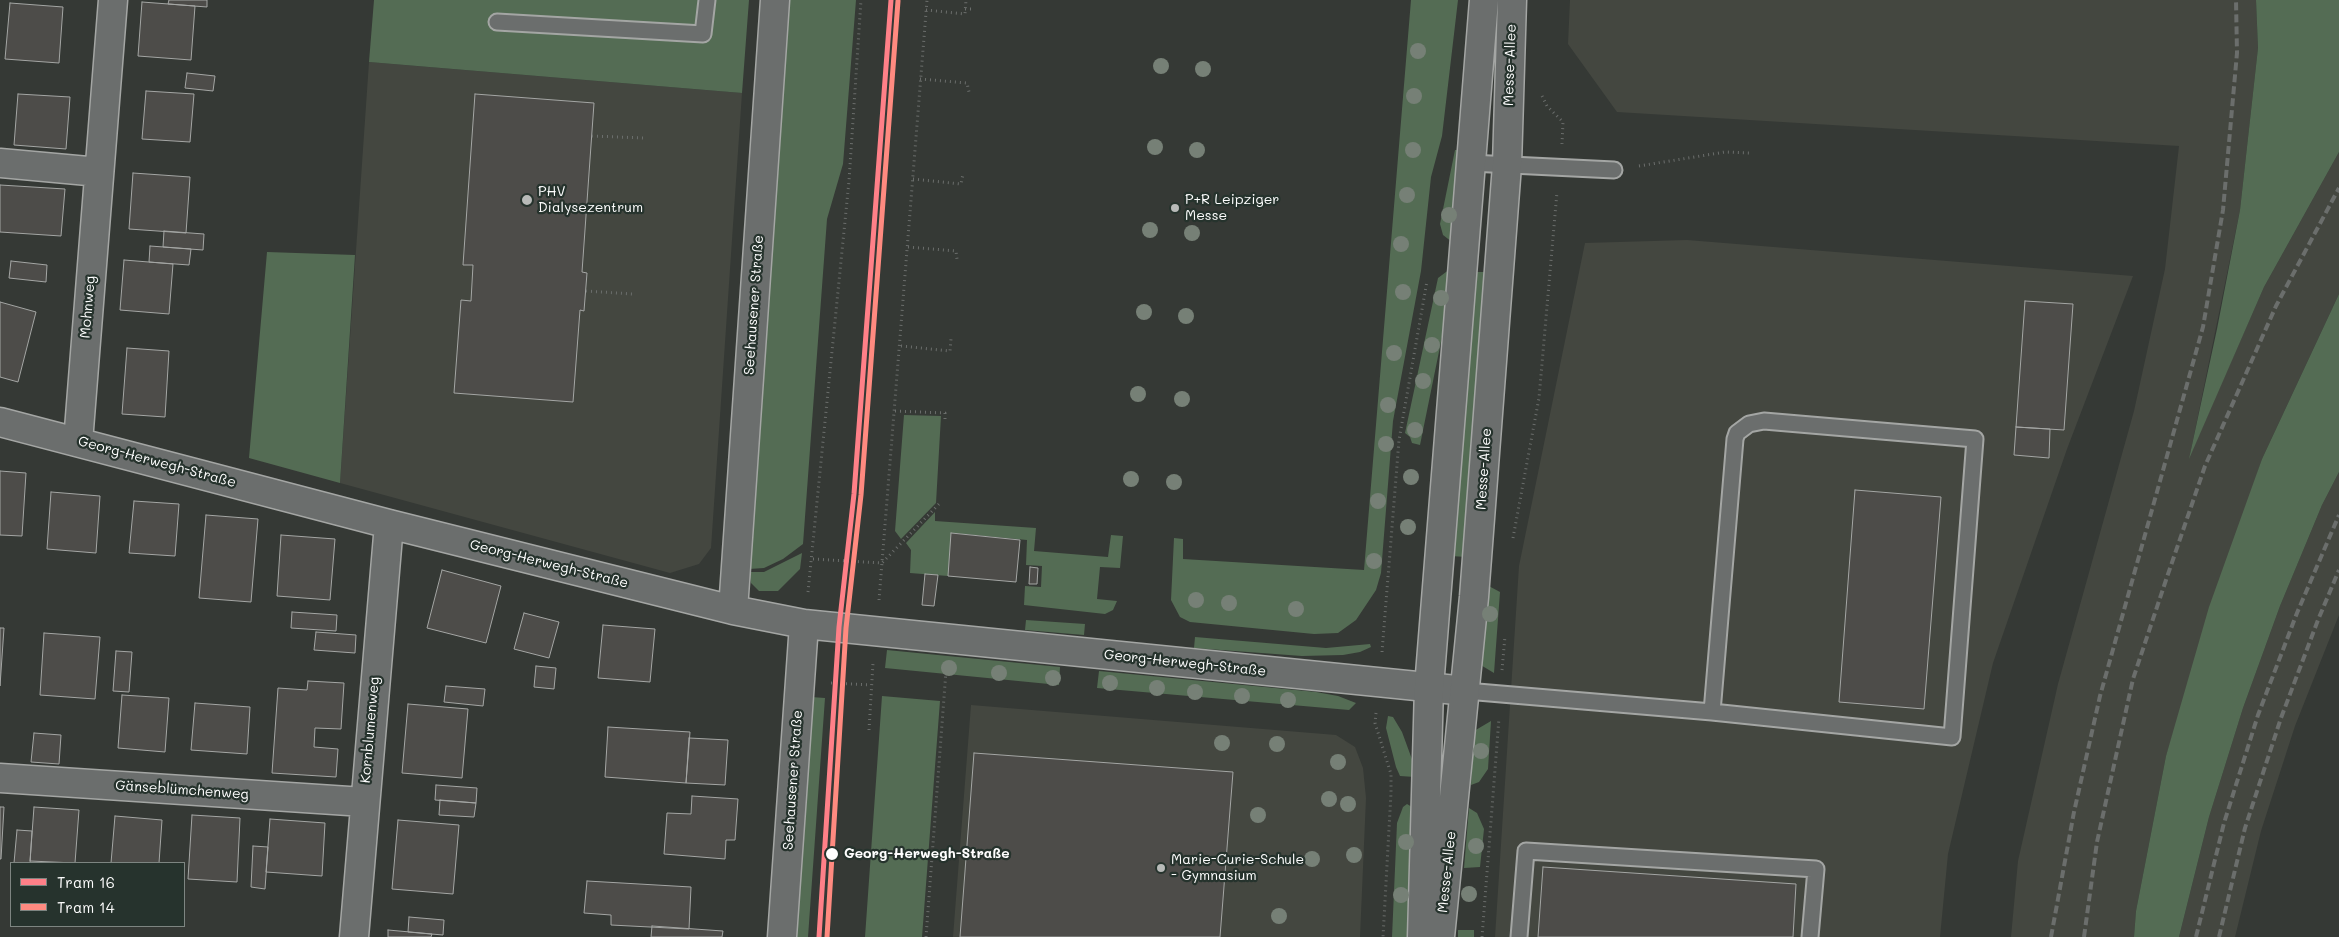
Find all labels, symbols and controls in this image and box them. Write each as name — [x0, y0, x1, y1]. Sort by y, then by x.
street label: Messe-Allee — [1500, 24, 1520, 106]
place label: PHV Dialysezentrum — [538, 184, 643, 216]
place label: P+R Leipziger Messe — [1185, 192, 1279, 224]
marker: PHV Dialysezentrum — [520, 193, 534, 207]
marker: P+R Leipziger Messe — [1169, 202, 1181, 214]
street label: Seehausener Straße — [741, 234, 767, 376]
street label: Mohnweg — [77, 275, 99, 339]
street label: Messe-Allee — [1473, 427, 1495, 511]
street label: Georg-Herwegh-Straße — [76, 433, 238, 491]
street label: Georg-Herwegh-Straße — [468, 536, 630, 592]
street label: Georg-Herwegh-Straße — [1103, 646, 1267, 680]
street label: Kornblumenweg — [357, 676, 383, 784]
street label: Seehausener Straße — [780, 709, 806, 851]
street label: Gänseblümchenweg — [115, 777, 249, 803]
street label: Messe-Allee — [1434, 830, 1460, 914]
marker: Georg-Herwegh-Straße — [824, 846, 840, 862]
place label: Georg-Herwegh-Straße — [844, 846, 1010, 862]
place label: Marie-Curie-Schule - Gymnasium — [1171, 852, 1304, 884]
legend — [10, 862, 185, 927]
marker: Marie-Curie-Schule - Gymnasium — [1155, 862, 1167, 874]
text: Tram 16 — [57, 872, 115, 892]
text: Tram 14 — [57, 897, 115, 917]

